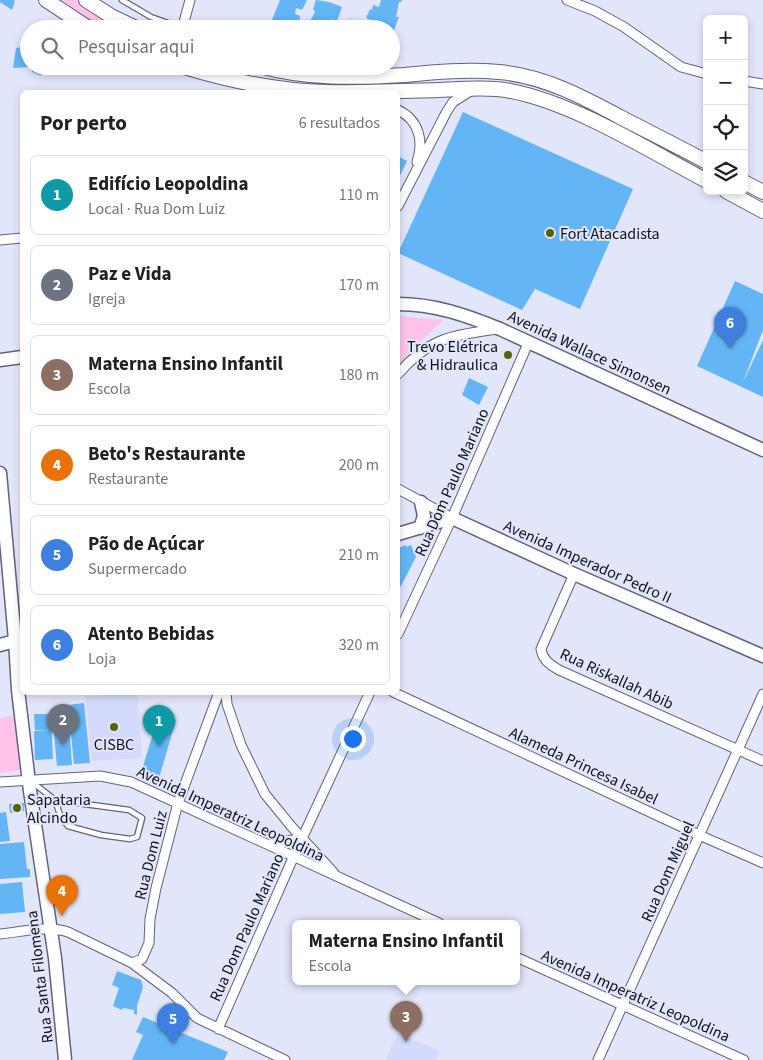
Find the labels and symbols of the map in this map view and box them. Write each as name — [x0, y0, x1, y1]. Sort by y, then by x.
place label: Fort Atacadista — [560, 223, 660, 245]
marker: Fort Atacadista — [544, 227, 556, 239]
street label: Avenida Wallace Simonsen — [504, 305, 675, 400]
pin: 6 — [714, 307, 746, 348]
place label: Trevo Elétrica & Hidraulica — [407, 336, 498, 376]
marker: Trevo Elétrica & Hidraulica — [502, 349, 514, 361]
street label: Rua Dom Paulo Mariano — [409, 405, 494, 560]
street label: Avenida Imperador Pedro II — [500, 515, 675, 609]
street label: Rua Riskallah Abib — [556, 643, 677, 715]
pin: 2 — [47, 704, 79, 745]
pin: 1 — [143, 705, 175, 746]
marker: CISBC — [108, 721, 120, 733]
street label: Alameda Princesa Isabel — [505, 722, 662, 810]
your location — [340, 726, 366, 752]
place label: CISBC — [94, 734, 134, 756]
street label: Avenida Imperatriz Leopoldina — [133, 761, 328, 867]
place label: Sapataria Alcindo — [27, 789, 91, 829]
marker: Sapataria Alcindo — [11, 802, 23, 814]
street label: Rua Dom Luiz — [129, 808, 173, 902]
street label: Rua Dom Miguel — [636, 817, 700, 925]
street label: Rua Dom Paulo Mariano — [204, 850, 289, 1005]
pin: 4 — [46, 875, 78, 916]
street label: Rua Santa Filomena — [21, 909, 59, 1044]
street label: Avenida Imperatriz Leopoldina — [538, 944, 733, 1048]
pin: 3 — [390, 1001, 422, 1042]
pin: 5 — [157, 1003, 189, 1044]

